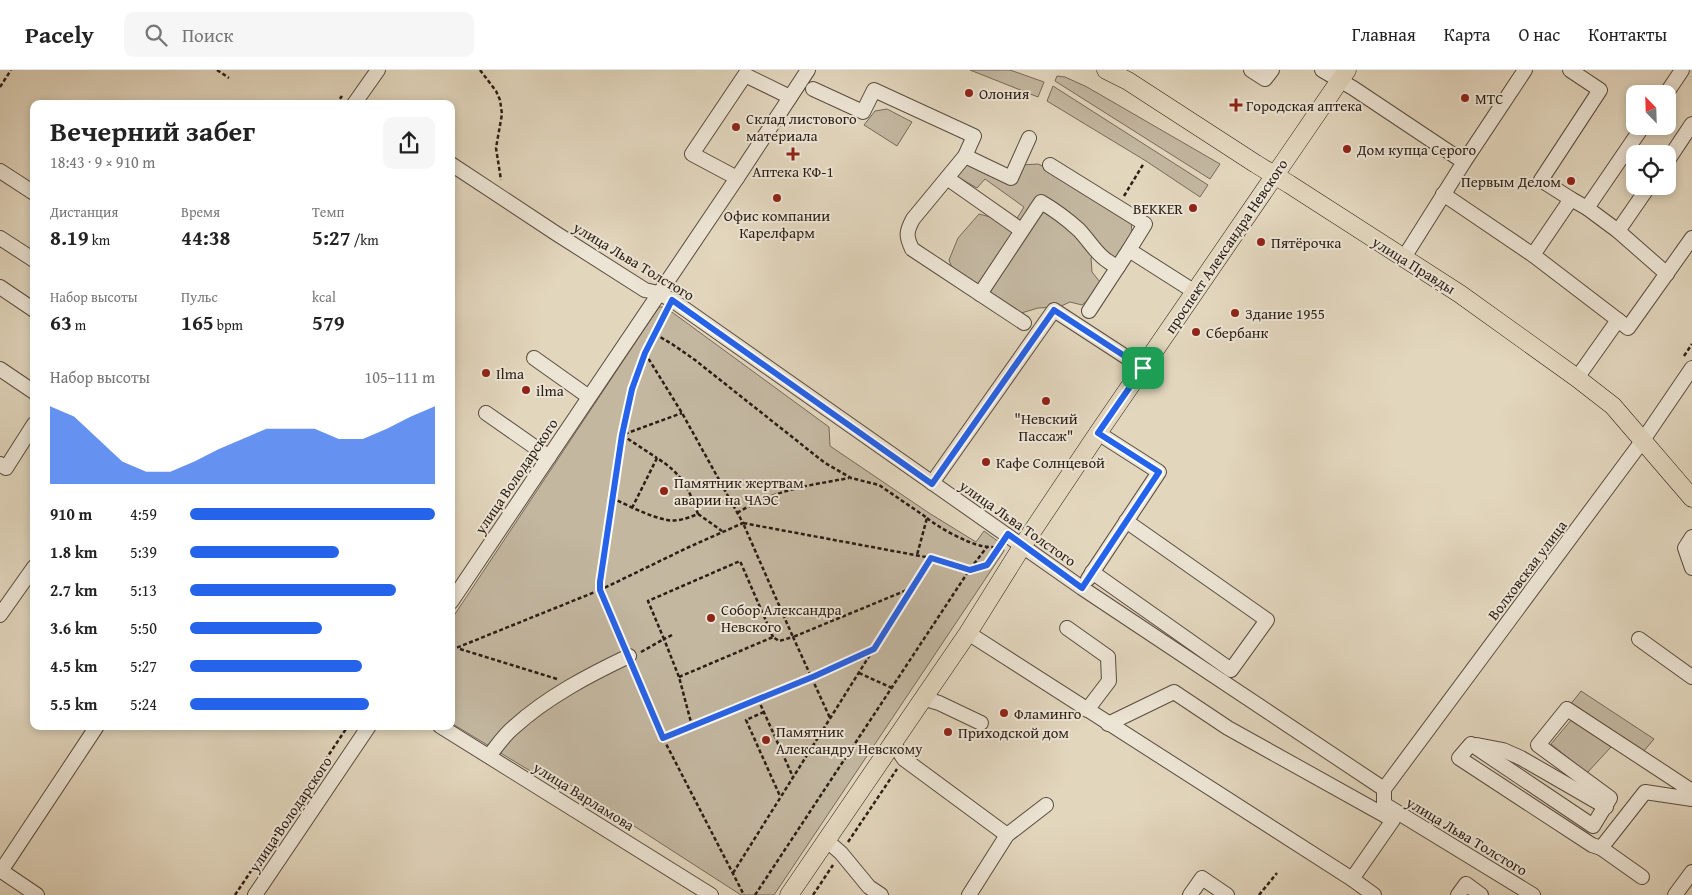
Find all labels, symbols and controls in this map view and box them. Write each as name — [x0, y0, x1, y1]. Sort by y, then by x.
search box — [124, 12, 474, 57]
text: Pacely — [25, 17, 94, 52]
icon: search — [142, 21, 170, 49]
text: Поиск — [182, 21, 234, 49]
text: Главная — [1352, 21, 1416, 48]
text: Карта — [1444, 21, 1490, 48]
text: О нас — [1518, 21, 1560, 48]
text: Контакты — [1588, 21, 1667, 48]
place label: Олония — [979, 83, 1030, 104]
north arrow — [1626, 85, 1676, 135]
map controls — [1626, 85, 1676, 195]
marker: Олония — [963, 87, 975, 99]
place label: МТС — [1475, 88, 1503, 109]
marker: МТС — [1459, 92, 1471, 104]
place label: Городская аптека — [1246, 95, 1363, 116]
marker: Городская аптека — [1230, 99, 1242, 111]
place label: Склад листового материала — [746, 108, 857, 146]
text: Вечерний забег — [50, 110, 255, 151]
button: share — [383, 117, 435, 169]
marker: Склад листового материала — [730, 121, 742, 133]
place label: Дом купца Серого — [1356, 139, 1476, 160]
marker: Дом купца Серого — [1341, 143, 1353, 155]
button: locate — [1626, 145, 1676, 195]
marker: Аптека КФ-1 — [787, 148, 799, 160]
text: 18:43 · 9 × 910 m — [50, 150, 155, 174]
street label: проспект Александра Невского — [1160, 154, 1293, 338]
place label: Аптека КФ-1 — [752, 161, 834, 182]
place label: Первым Делом — [1461, 171, 1561, 192]
marker: Первым Делом — [1565, 175, 1577, 187]
marker: Офис компании Карелфарм — [771, 192, 783, 204]
place label: BEKKER — [1133, 198, 1183, 219]
text: Дистанция — [50, 202, 118, 222]
text: Время — [181, 202, 220, 222]
text: Темп — [312, 202, 344, 222]
marker: BEKKER — [1187, 202, 1199, 214]
place label: Офис компании Карелфарм — [724, 205, 830, 243]
street label: улица Льва Толстого — [569, 216, 699, 306]
text: 8.19 — [50, 222, 89, 253]
text: 44:38 — [181, 222, 230, 253]
text: 5:27 — [312, 222, 351, 253]
text: km — [89, 230, 110, 250]
text: /km — [351, 230, 379, 250]
street label: улица Правды — [1367, 230, 1460, 299]
place label: Пятёрочка — [1271, 232, 1342, 253]
marker: Пятёрочка — [1255, 236, 1267, 248]
text: Набор высоты — [50, 287, 137, 307]
text: Пульс — [181, 287, 218, 307]
text: kcal — [312, 287, 336, 307]
place label: Здание 1955 — [1245, 303, 1325, 324]
text: 63 — [50, 307, 72, 338]
text: 165 — [181, 307, 214, 338]
text: 579 — [312, 307, 345, 338]
marker: Здание 1955 — [1229, 307, 1241, 319]
text: m — [72, 315, 86, 335]
text: bpm — [214, 315, 243, 335]
place label: Сбербанк — [1206, 322, 1268, 343]
marker: Сбербанк — [1190, 326, 1202, 338]
pin — [1122, 347, 1164, 389]
icon: arrive — [1129, 354, 1157, 382]
place label: Ilma — [496, 363, 524, 384]
text: Набор высоты — [50, 365, 150, 389]
text: 105–111 m — [365, 365, 435, 389]
marker: Ilma — [480, 367, 492, 379]
place label: ilma — [536, 380, 564, 401]
marker: ilma — [520, 384, 532, 396]
marker: "Невский Пассаж" — [1040, 395, 1052, 407]
place label: "Невский Пассаж" — [1014, 408, 1078, 446]
street label: улица Володарского — [469, 414, 563, 539]
place label: Кафе Солнцевой — [996, 452, 1105, 473]
marker: Кафе Солнцевой — [980, 456, 992, 468]
place label: Памятник жертвам аварии на ЧАЭС — [674, 472, 804, 510]
street label: улица Льва Толстого — [955, 474, 1081, 571]
marker: Памятник жертвам аварии на ЧАЭС — [658, 485, 670, 497]
text: 910 m — [50, 502, 92, 526]
text: 4:59 — [130, 502, 157, 526]
street label: Волховская улица — [1482, 515, 1572, 624]
text: 1.8 km — [50, 540, 97, 564]
text: 5:39 — [130, 540, 157, 564]
text: 2.7 km — [50, 578, 97, 602]
text: 5:13 — [130, 578, 157, 602]
place label: Собор Александра Невского — [721, 599, 843, 637]
marker: Собор Александра Невского — [705, 612, 717, 624]
text: 3.6 km — [50, 616, 97, 640]
text: 5:50 — [130, 616, 157, 640]
text: 4.5 km — [50, 654, 97, 678]
text: 5:27 — [130, 654, 157, 678]
text: 5.5 km — [50, 692, 97, 716]
text: 5:24 — [130, 692, 157, 716]
place label: Фламинго — [1014, 703, 1082, 724]
marker: Фламинго — [998, 707, 1010, 719]
place label: Памятник Александру Невскому — [776, 721, 923, 759]
place label: Приходской дом — [958, 722, 1069, 743]
marker: Приходской дом — [942, 726, 954, 738]
marker: Памятник Александру Невскому — [760, 734, 772, 746]
street label: улица Володарского — [243, 752, 337, 877]
street label: улица Варламова — [529, 756, 639, 836]
street label: улица Льва Толстого — [1402, 791, 1532, 881]

